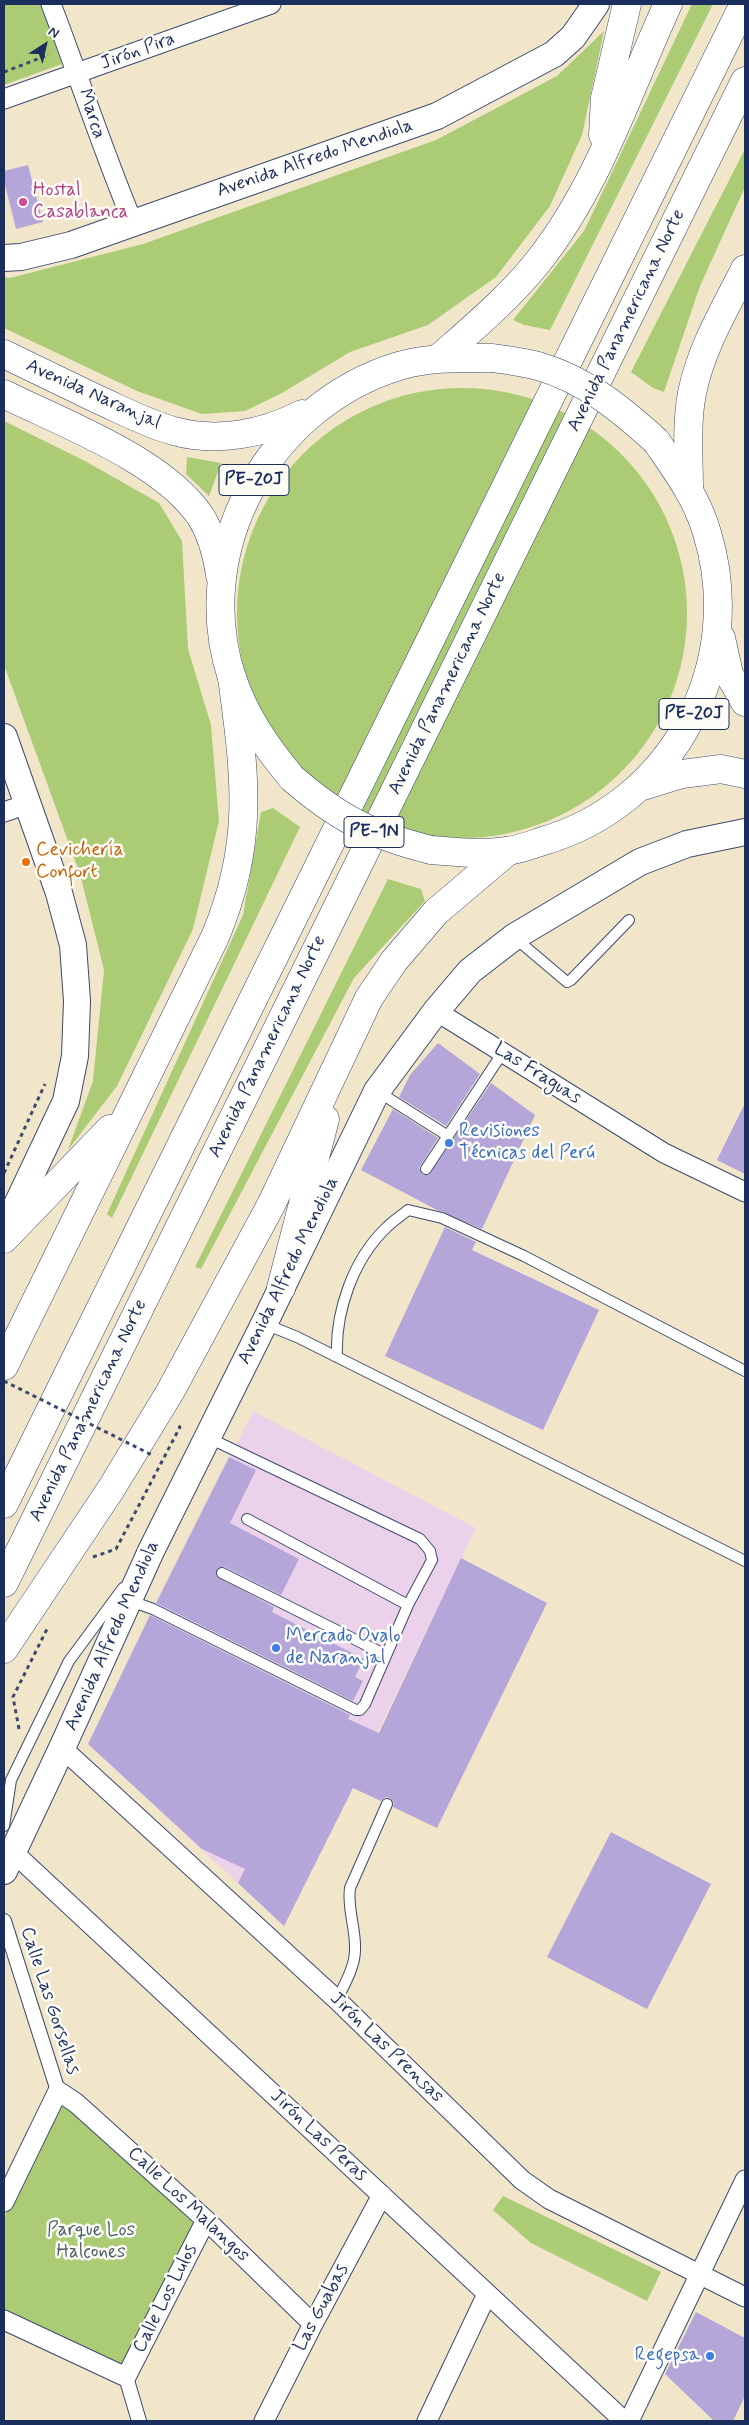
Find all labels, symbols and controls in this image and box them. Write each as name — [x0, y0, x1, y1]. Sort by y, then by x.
north arrow — [20, 20, 70, 70]
text: N — [45, 23, 63, 43]
street label: Jirón Pira — [98, 28, 178, 76]
street label: Marca — [72, 86, 110, 142]
street label: Avenida Alfredo Mendiola — [214, 115, 416, 203]
place label: Hostal Casablanca — [33, 180, 128, 224]
marker: Hostal Casablanca — [17, 196, 29, 208]
street label: Avenida Panamericana Norte — [563, 206, 691, 436]
street label: Avenida Naranjal — [22, 355, 164, 435]
road number: PE-20J — [219, 464, 289, 496]
street label: Avenida Panamericana Norte — [384, 569, 512, 799]
road number: PE-20J — [659, 699, 729, 730]
road number: PE-1N — [344, 816, 404, 848]
place label: Cevichería Confort — [36, 840, 123, 884]
marker: Cevichería Confort — [20, 856, 32, 868]
street label: Avenida Panamericana Norte — [204, 932, 332, 1162]
street label: Las Fraguas — [489, 1038, 585, 1110]
place label: Revisiones Técnicas del Perú — [459, 1121, 595, 1165]
marker: Revisiones Técnicas del Perú — [443, 1137, 455, 1149]
street label: Avenida Alfredo Mendiola — [234, 1173, 344, 1369]
street label: Avenida Panamericana Norte — [25, 1296, 153, 1526]
street label: Avenida Alfredo Mendiola — [61, 1537, 165, 1735]
place label: Mercado Ovalo de Naranjal — [286, 1626, 401, 1670]
marker: Mercado Ovalo de Naranjal — [270, 1642, 282, 1654]
street label: Calle Las Gorsellas — [14, 1924, 84, 2078]
street label: Jirón Las Prensas — [324, 1988, 448, 2108]
street label: Jirón Las Peras — [265, 2085, 371, 2187]
street label: Calle Los Malangos — [122, 2143, 254, 2267]
park label: Parque Los Halcones — [47, 2220, 135, 2264]
street label: Calle Los Lulos — [129, 2241, 203, 2357]
street label: Las Guabas — [289, 2260, 355, 2356]
place label: Regepsa — [635, 2345, 700, 2367]
marker: Regepsa — [704, 2350, 716, 2362]

